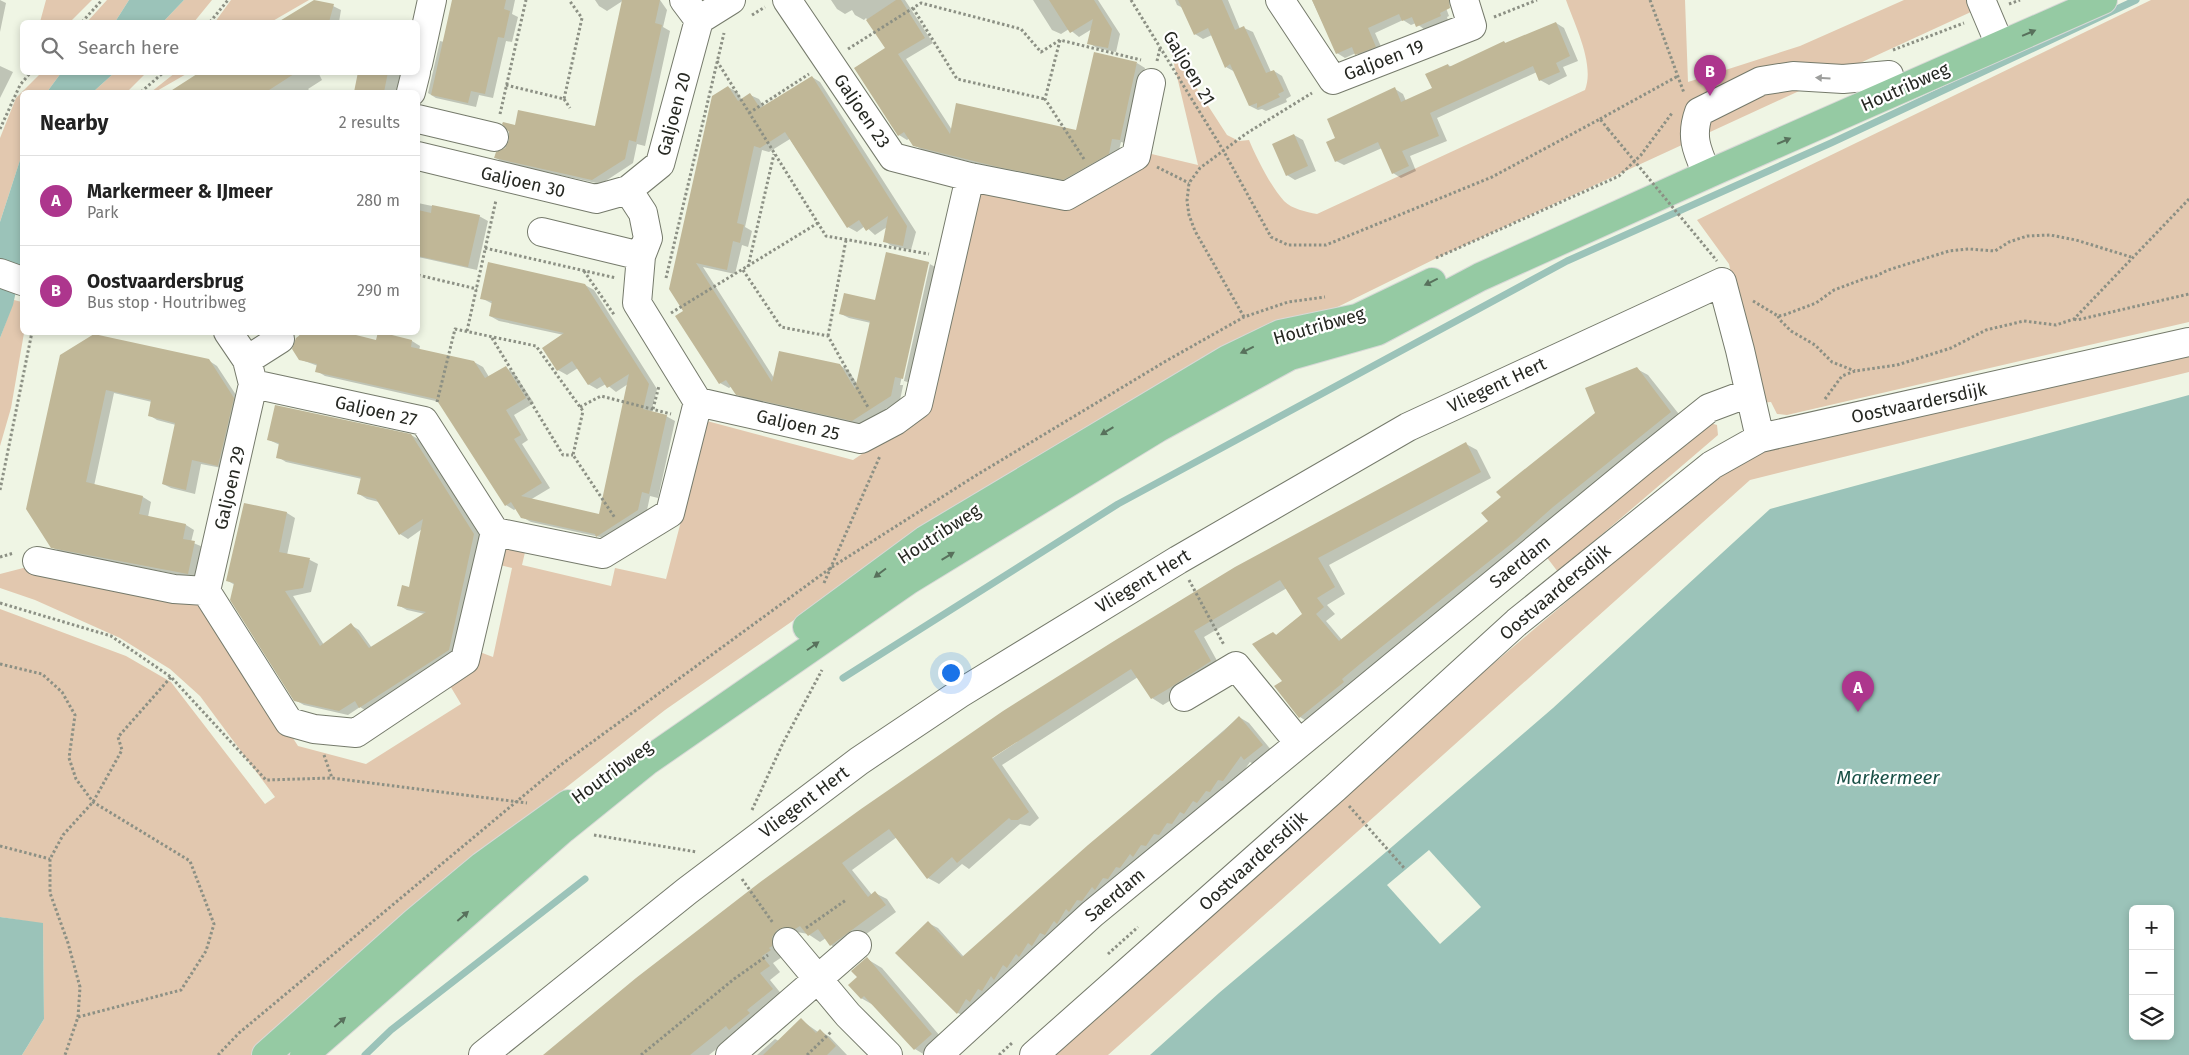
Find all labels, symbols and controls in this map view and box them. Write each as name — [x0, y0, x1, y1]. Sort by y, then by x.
search box — [20, 20, 420, 75]
street label: Galjoen 21 — [1158, 27, 1220, 109]
one-way arrow — [2022, 28, 2036, 36]
icon: search — [38, 34, 66, 62]
street label: Galjoen 19 — [1341, 35, 1427, 85]
text: Search here — [78, 36, 179, 59]
pin: B — [1694, 55, 1726, 96]
street label: Houtribweg — [1857, 57, 1953, 116]
street label: Galjoen 20 — [652, 70, 696, 158]
street label: Galjoen 23 — [829, 70, 895, 152]
one-way arrow — [1815, 73, 1831, 81]
text: Nearby — [40, 110, 108, 136]
text: 2 results — [339, 113, 400, 132]
one-way arrow — [1777, 137, 1791, 145]
street label: Galjoen 30 — [479, 162, 567, 202]
text: Markermeer & IJmeer — [87, 180, 273, 203]
text: A — [51, 191, 61, 210]
text: 280 m — [356, 191, 400, 210]
text: Park — [87, 203, 119, 222]
text: Oostvaardersbrug — [87, 270, 244, 293]
one-way arrow — [1424, 278, 1439, 286]
text: B — [51, 281, 61, 300]
text: 290 m — [357, 281, 400, 300]
text: Bus stop · Houtribweg — [87, 293, 246, 312]
street label: Houtribweg — [1271, 302, 1368, 350]
one-way arrow — [1240, 346, 1255, 354]
street label: Vliegent Hert — [1444, 352, 1550, 417]
street label: Oostvaardersdijk — [1849, 378, 1990, 428]
street label: Galjoen 27 — [333, 391, 419, 431]
street label: Galjoen 25 — [754, 405, 842, 445]
one-way arrow — [1100, 427, 1113, 436]
street label: Galjoen 29 — [210, 444, 250, 532]
street label: Houtribweg — [893, 499, 985, 569]
street label: Saerdam — [1485, 531, 1555, 593]
street label: Oostvaardersdijk — [1495, 539, 1616, 645]
street label: Vliegent Hert — [1092, 544, 1195, 618]
one-way arrow — [942, 551, 955, 560]
one-way arrow — [873, 568, 887, 578]
one-way arrow — [806, 641, 820, 651]
your location — [938, 660, 964, 686]
pin: A — [1842, 671, 1874, 712]
street label: Houtribweg — [567, 735, 657, 809]
street label: Vliegent Hert — [755, 761, 853, 843]
water label: Markermeer — [1836, 766, 1940, 789]
street label: Oostvaardersdijk — [1194, 806, 1312, 915]
street label: Saerdam — [1080, 863, 1150, 927]
map controls — [2129, 905, 2174, 1040]
button: + — [2129, 905, 2174, 950]
one-way arrow — [457, 911, 469, 922]
button: − — [2129, 950, 2174, 995]
button: layers — [2129, 995, 2174, 1040]
one-way arrow — [334, 1017, 346, 1028]

